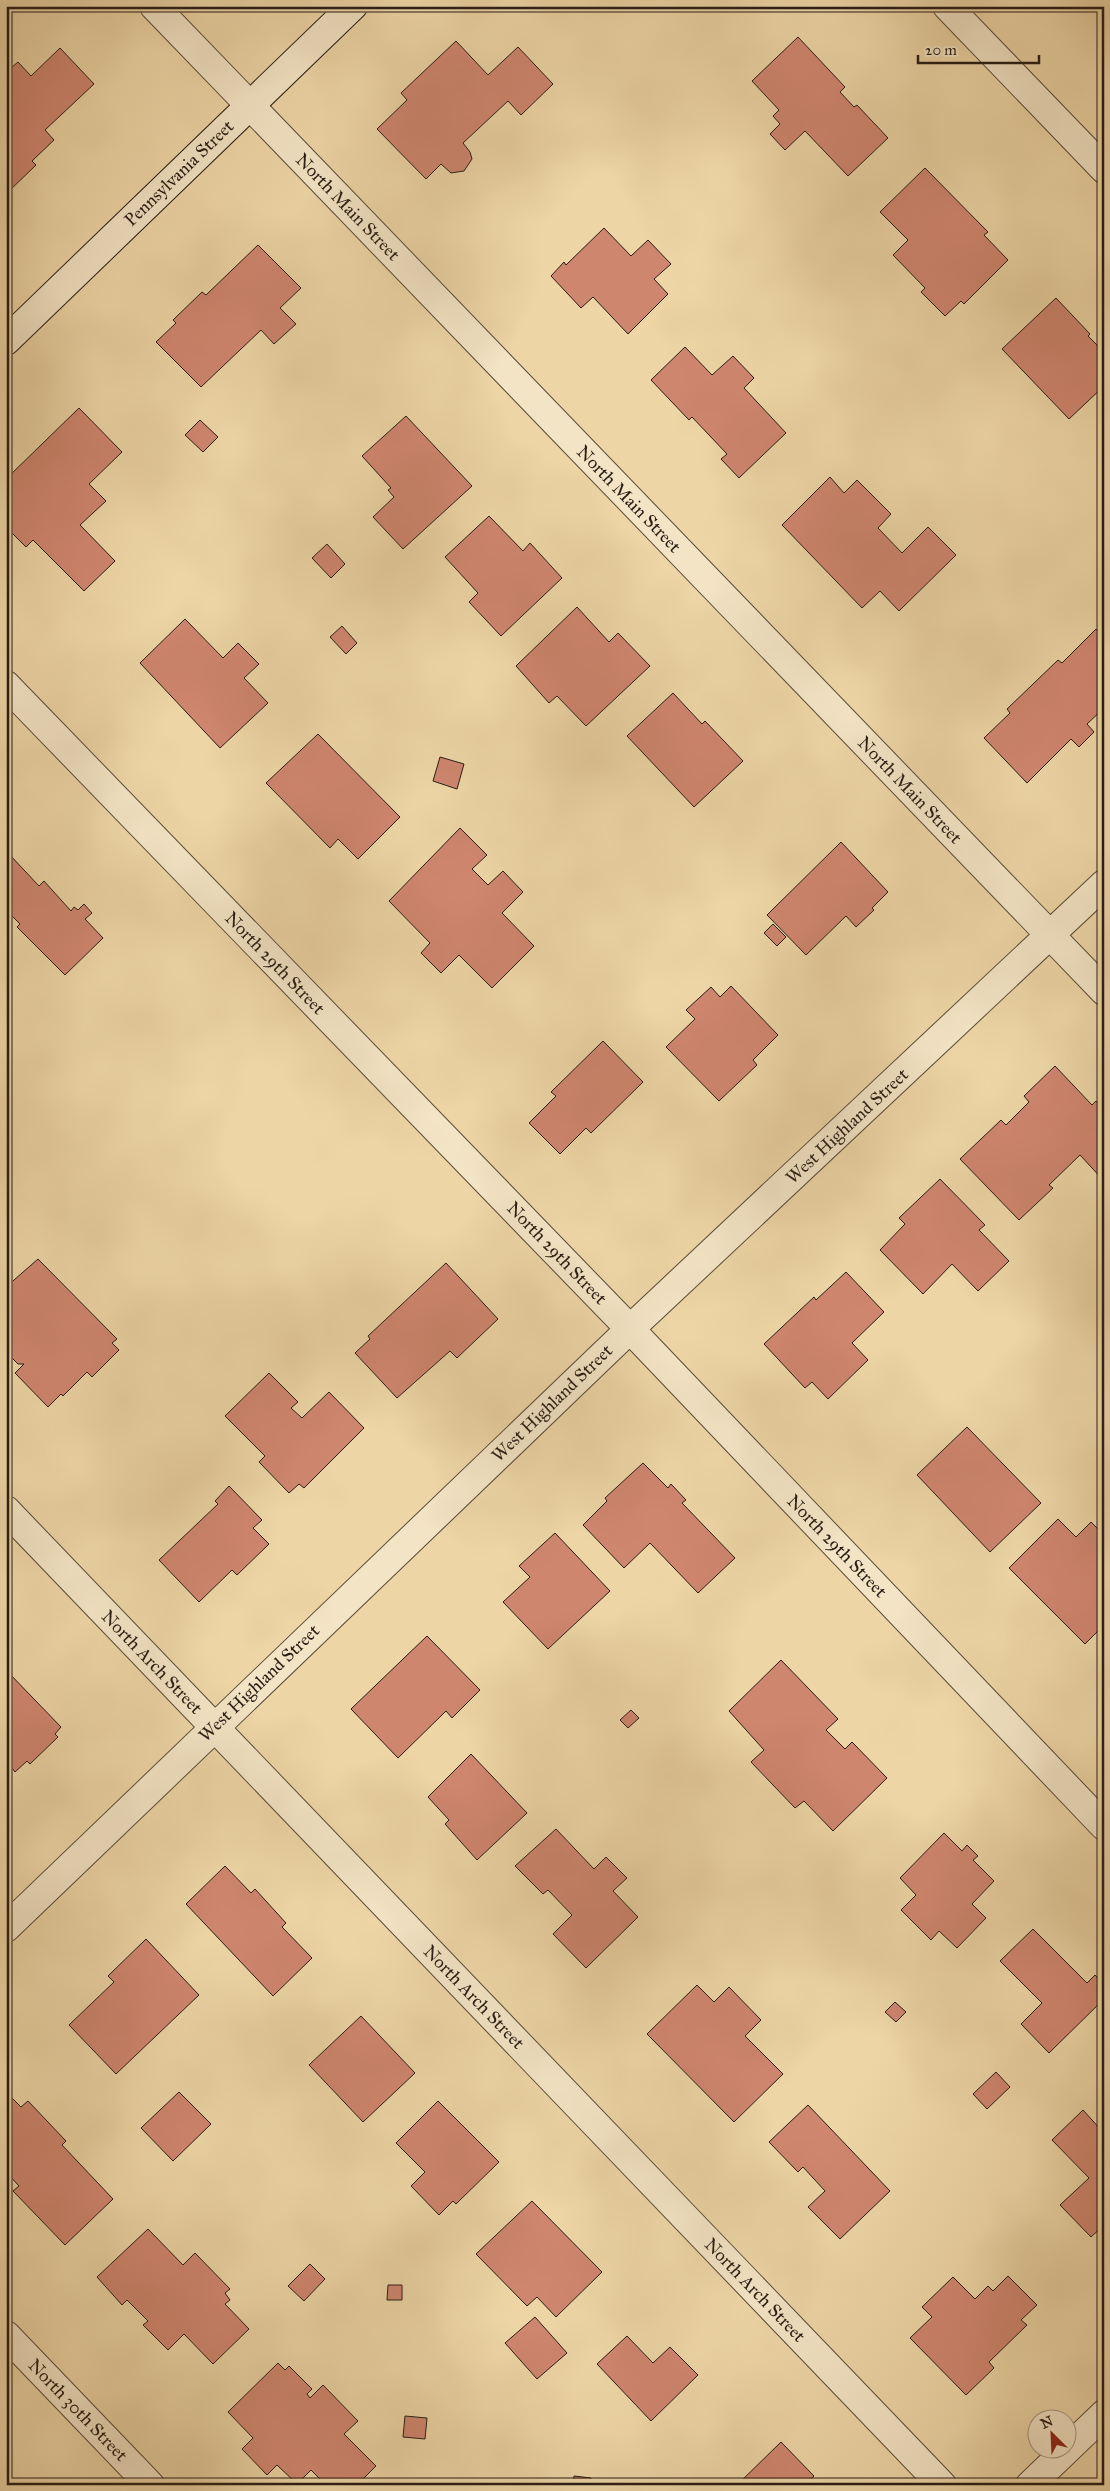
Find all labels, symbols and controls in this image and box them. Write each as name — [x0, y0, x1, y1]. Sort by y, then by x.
scale bar — [918, 32, 1039, 64]
text: 20 m — [925, 41, 957, 59]
street label: Pennsylvania Street — [120, 115, 239, 231]
street label: North Main Street — [291, 149, 405, 266]
street label: North Main Street — [572, 441, 686, 558]
street label: North Main Street — [853, 732, 967, 849]
street label: North 29th Street — [220, 907, 330, 1020]
street label: West Highland Street — [781, 1063, 914, 1189]
street label: North 29th Street — [502, 1197, 612, 1310]
street label: West Highland Street — [487, 1339, 618, 1467]
street label: North 29th Street — [782, 1490, 892, 1603]
street label: North Arch Street — [97, 1605, 208, 1719]
street label: West Highland Street — [194, 1619, 325, 1747]
street label: North Arch Street — [419, 1940, 530, 2054]
street label: North Arch Street — [700, 2233, 811, 2347]
street label: North 30th Street — [24, 2354, 133, 2466]
north arrow — [1028, 2408, 1078, 2458]
text: N — [1038, 2412, 1056, 2433]

